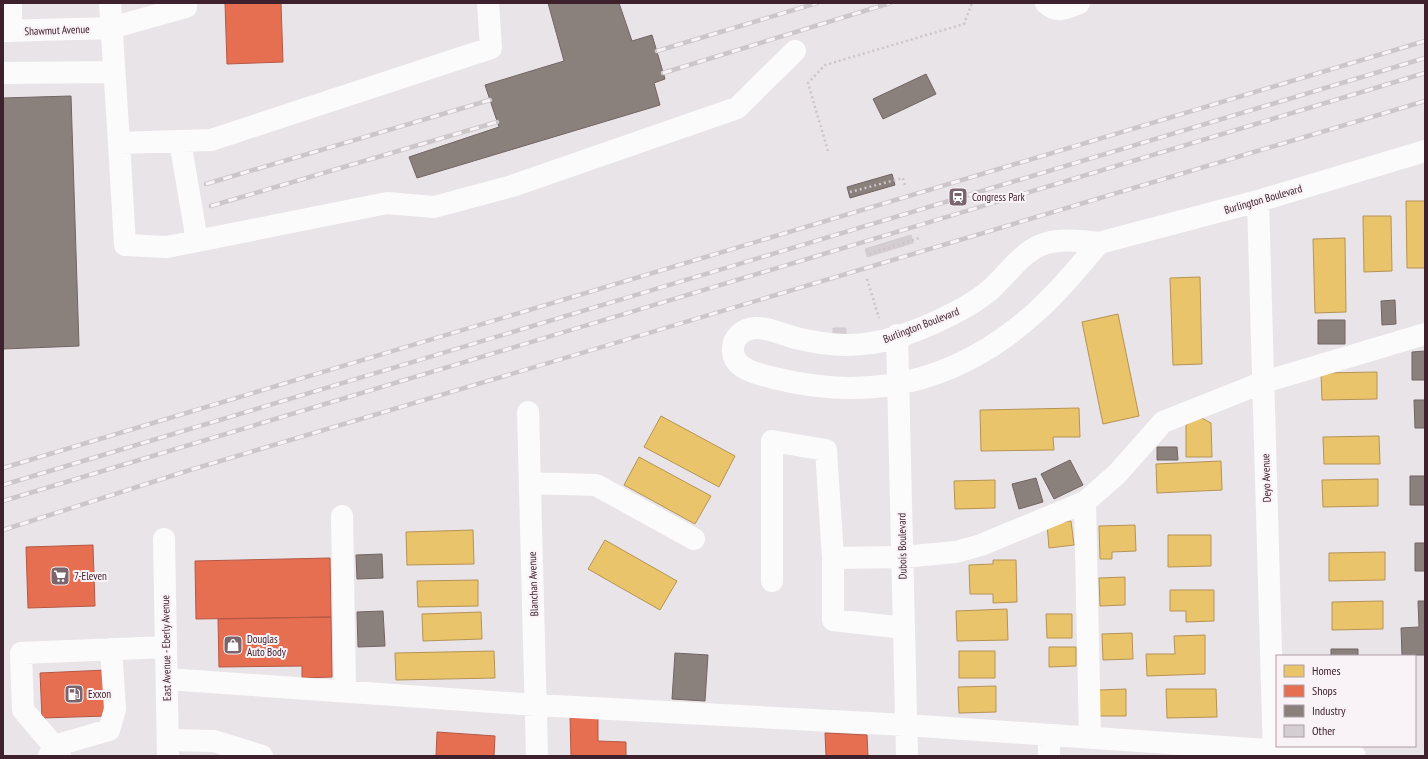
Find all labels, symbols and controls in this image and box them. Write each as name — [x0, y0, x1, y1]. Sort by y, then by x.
street label: Shawmut Avenue — [24, 22, 90, 38]
street label: Burlington Boulevard — [1222, 181, 1304, 217]
station icon: Congress Park — [947, 186, 969, 208]
place label: Congress Park — [972, 190, 1025, 204]
street label: Burlington Boulevard — [881, 304, 961, 346]
street label: Deyo Avenue — [1258, 453, 1274, 503]
street label: Dubois Boulevard — [894, 512, 910, 579]
street label: Blanchan Avenue — [525, 551, 541, 617]
supermarket icon: 7-Eleven — [49, 565, 71, 587]
place label: 7-Eleven — [74, 569, 107, 583]
street label: East Avenue - Eberly Avenue — [158, 594, 174, 701]
place label: Douglas Auto Body — [247, 632, 287, 659]
shop icon: Douglas Auto Body — [222, 634, 244, 656]
legend — [1276, 655, 1416, 747]
text: Homes — [1312, 663, 1340, 678]
fuel station icon: Exxon — [63, 683, 85, 705]
text: Shops — [1312, 683, 1337, 698]
place label: Exxon — [88, 687, 111, 701]
text: Industry — [1312, 703, 1346, 718]
text: Other — [1312, 723, 1336, 738]

